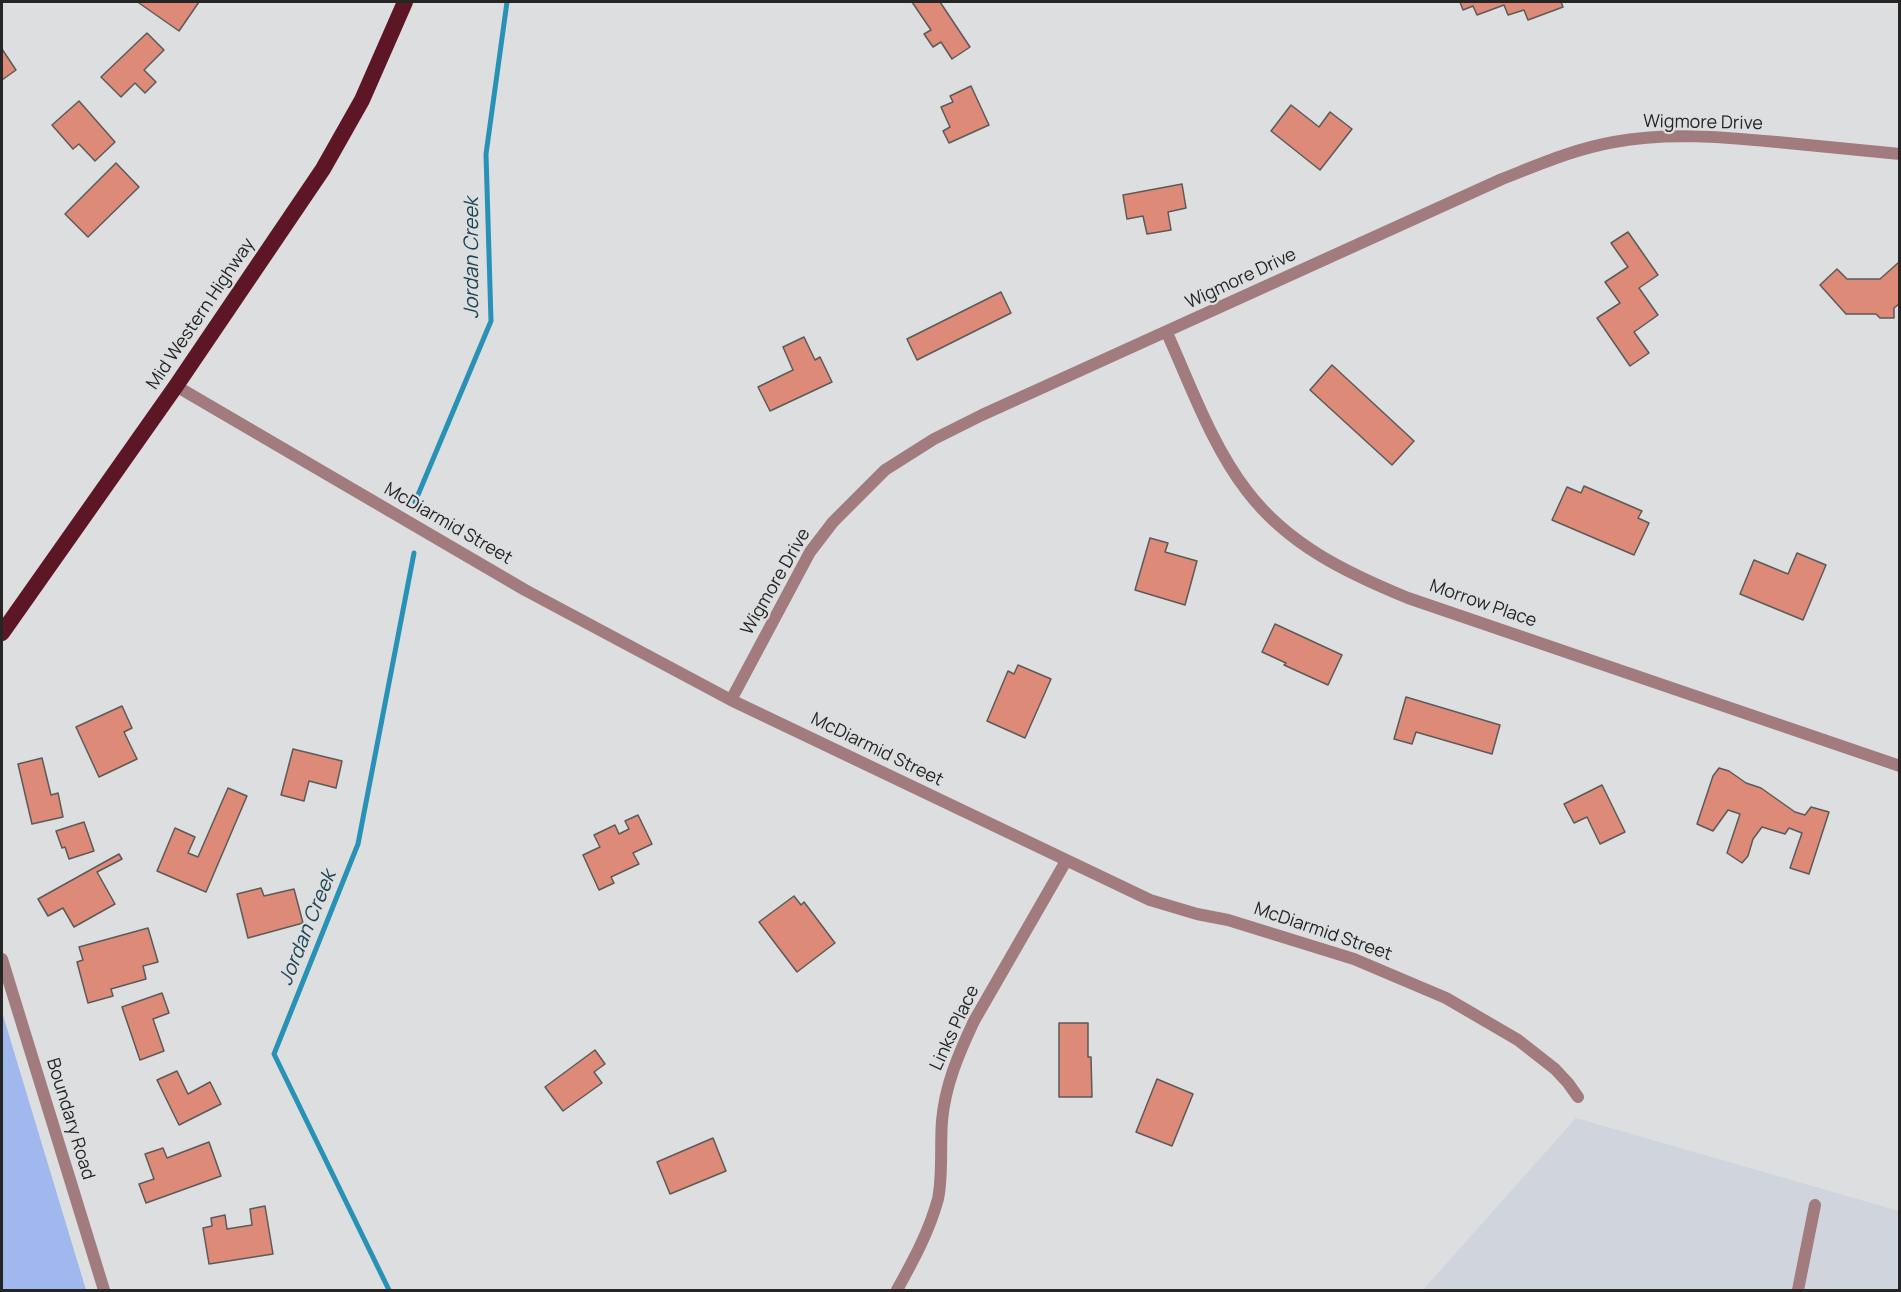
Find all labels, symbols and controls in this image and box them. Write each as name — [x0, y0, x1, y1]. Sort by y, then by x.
street label: Wigmore Drive — [1643, 111, 1763, 135]
water label: Jordan Creek — [460, 197, 484, 319]
street label: Mid Western Highway — [142, 234, 260, 394]
street label: Wigmore Drive — [1182, 244, 1300, 314]
street label: McDiarmid Street — [380, 479, 516, 569]
street label: Wigmore Drive — [737, 525, 815, 639]
street label: Morrow Place — [1427, 576, 1539, 632]
street label: McDiarmid Street — [807, 709, 947, 791]
water label: Jordan Creek — [274, 867, 342, 989]
street label: McDiarmid Street — [1251, 898, 1395, 966]
street label: Links Place — [926, 982, 984, 1074]
street label: Boundary Road — [41, 1056, 99, 1182]

